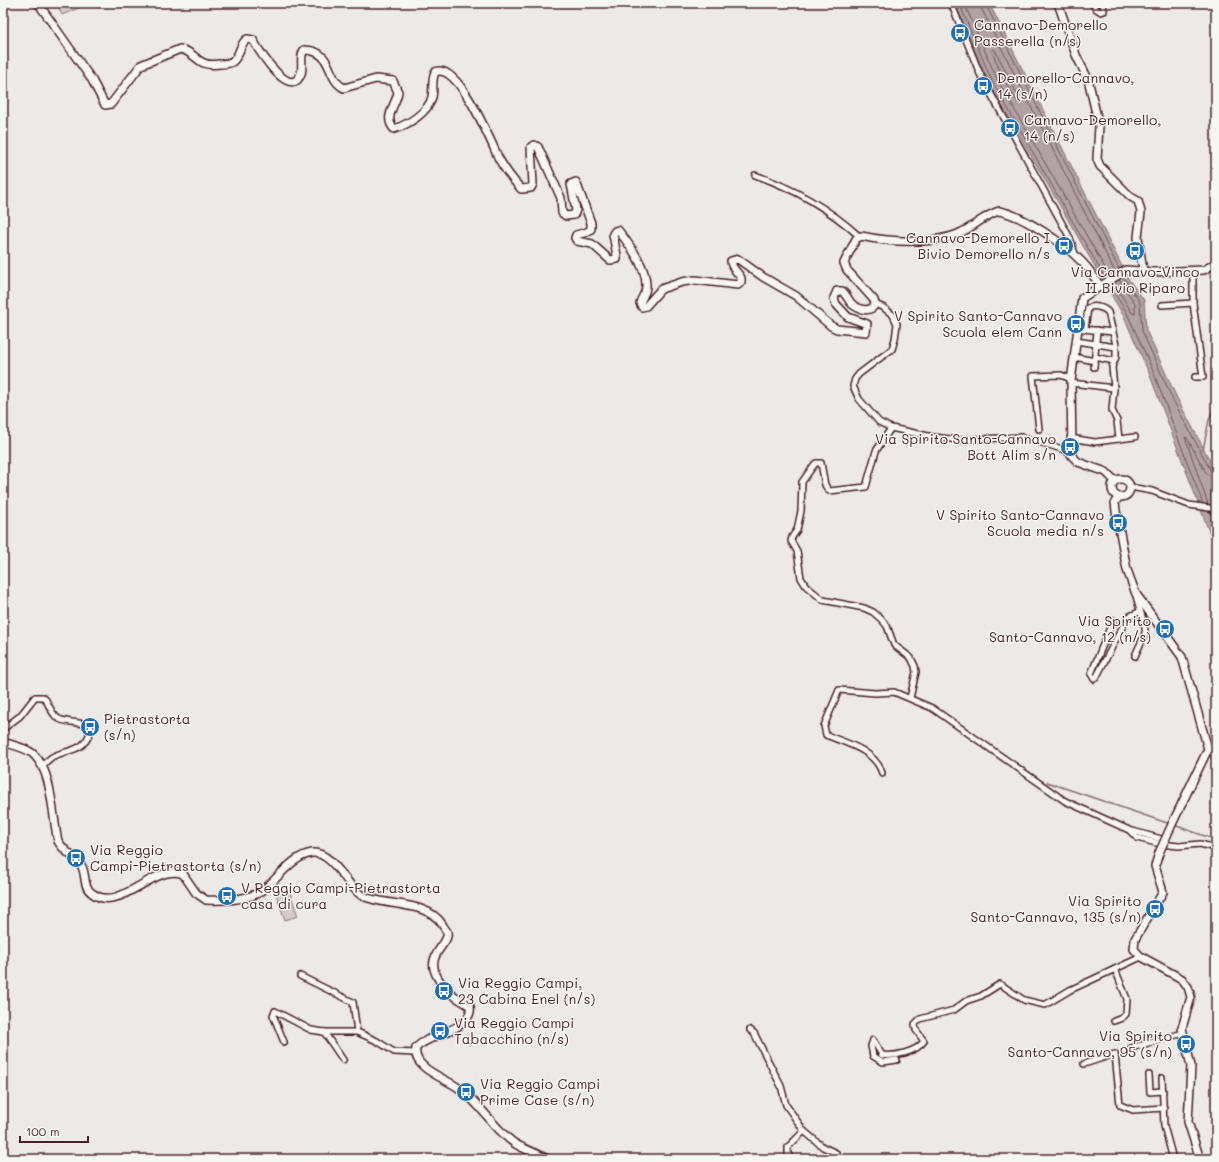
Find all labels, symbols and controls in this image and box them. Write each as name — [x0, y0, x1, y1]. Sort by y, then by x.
place label: Cannavo-Demorello Passerella (n/s) — [974, 15, 1107, 50]
bus stop icon: Cannavo-Demorello Passerella (n/s) — [949, 22, 971, 44]
place label: Demorello-Cannavo, 14 (s/n) — [997, 68, 1135, 103]
bus stop icon: Demorello-Cannavo, 14 (s/n) — [972, 75, 994, 97]
place label: Cannavo-Demorello, 14 (n/s) — [1024, 110, 1162, 145]
bus stop icon: Cannavo-Demorello, 14 (n/s) — [999, 117, 1021, 139]
place label: Cannavo-Demorello I Bivio Demorello n/s — [906, 228, 1050, 263]
bus stop icon: Cannavo-Demorello I Bivio Demorello n/s — [1053, 235, 1075, 257]
bus stop icon: Via Cannavo-Vinco II Bivio Riparo — [1124, 240, 1146, 262]
place label: Via Cannavo-Vinco II Bivio Riparo — [1071, 262, 1199, 297]
place label: V Spirito Santo-Cannavo Scuola elem Cann — [894, 306, 1062, 341]
bus stop icon: V Spirito Santo-Cannavo Scuola elem Cann — [1065, 313, 1087, 335]
place label: Via Spirito Santo-Cannavo Bott Alim s/n — [875, 429, 1056, 464]
bus stop icon: Via Spirito Santo-Cannavo Bott Alim s/n — [1059, 436, 1081, 458]
place label: V Spirito Santo-Cannavo Scuola media n/s — [936, 505, 1104, 540]
bus stop icon: V Spirito Santo-Cannavo Scuola media n/s — [1107, 512, 1129, 534]
place label: Via Spirito Santo-Cannavo, 12 (n/s) — [989, 611, 1151, 646]
bus stop icon: Via Spirito Santo-Cannavo, 12 (n/s) — [1154, 618, 1176, 640]
place label: Pietrastorta (s/n) — [104, 709, 191, 744]
bus stop icon: Pietrastorta (s/n) — [79, 716, 101, 738]
place label: Via Reggio Campi-Pietrastorta (s/n) — [90, 840, 261, 875]
bus stop icon: Via Reggio Campi-Pietrastorta (s/n) — [65, 847, 87, 869]
place label: V Reggio Campi-Pietrastorta casa di cura — [241, 878, 441, 913]
bus stop icon: V Reggio Campi-Pietrastorta casa di cura — [216, 885, 238, 907]
place label: Via Spirito Santo-Cannavo, 135 (s/n) — [970, 891, 1141, 926]
bus stop icon: Via Spirito Santo-Cannavo, 135 (s/n) — [1144, 898, 1166, 920]
place label: Via Reggio Campi, 23 Cabina Enel (n/s) — [458, 973, 595, 1008]
bus stop icon: Via Reggio Campi, 23 Cabina Enel (n/s) — [433, 980, 455, 1002]
place label: Via Reggio Campi Tabacchino (n/s) — [454, 1013, 574, 1048]
bus stop icon: Via Reggio Campi Tabacchino (n/s) — [429, 1020, 451, 1042]
place label: Via Spirito Santo-Cannavo, 95 (s/n) — [1008, 1026, 1172, 1061]
bus stop icon: Via Spirito Santo-Cannavo, 95 (s/n) — [1175, 1033, 1197, 1055]
place label: Via Reggio Campi Prime Case (s/n) — [480, 1074, 600, 1109]
bus stop icon: Via Reggio Campi Prime Case (s/n) — [455, 1081, 477, 1103]
scale bar — [20, 1118, 88, 1144]
text: 100 m — [26, 1123, 60, 1139]

